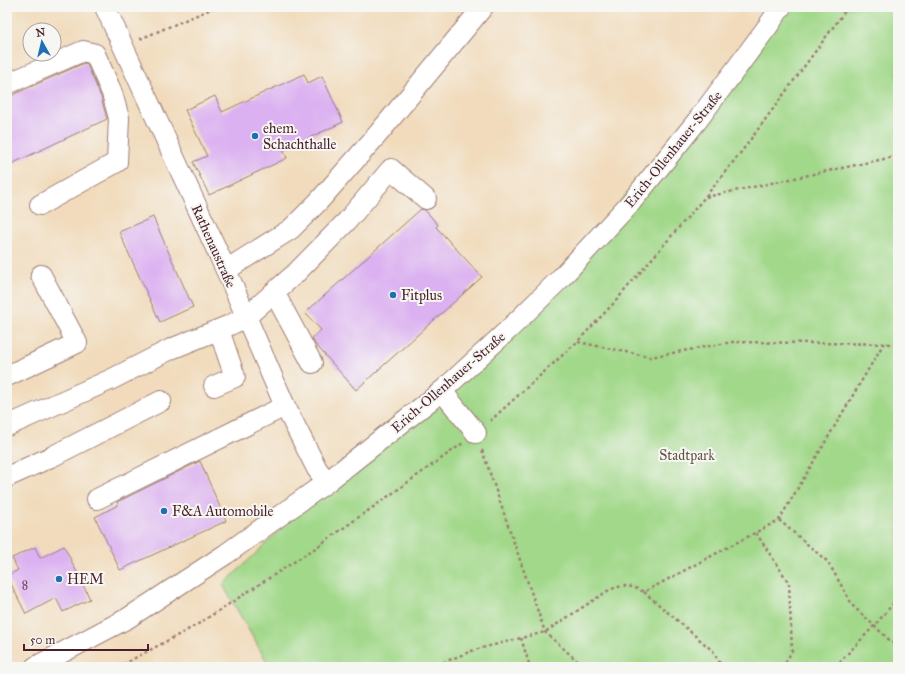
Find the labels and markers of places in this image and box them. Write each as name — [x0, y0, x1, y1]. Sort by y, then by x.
place label: ehem. Schachthalle — [263, 120, 336, 153]
marker: ehem. Schachthalle — [250, 131, 260, 141]
place label: Fitplus — [401, 287, 442, 304]
marker: Fitplus — [388, 290, 398, 300]
place label: F&A Automobile — [172, 503, 273, 520]
marker: F&A Automobile — [159, 506, 169, 516]
place label: HEM — [67, 571, 104, 588]
marker: HEM — [54, 574, 64, 584]

